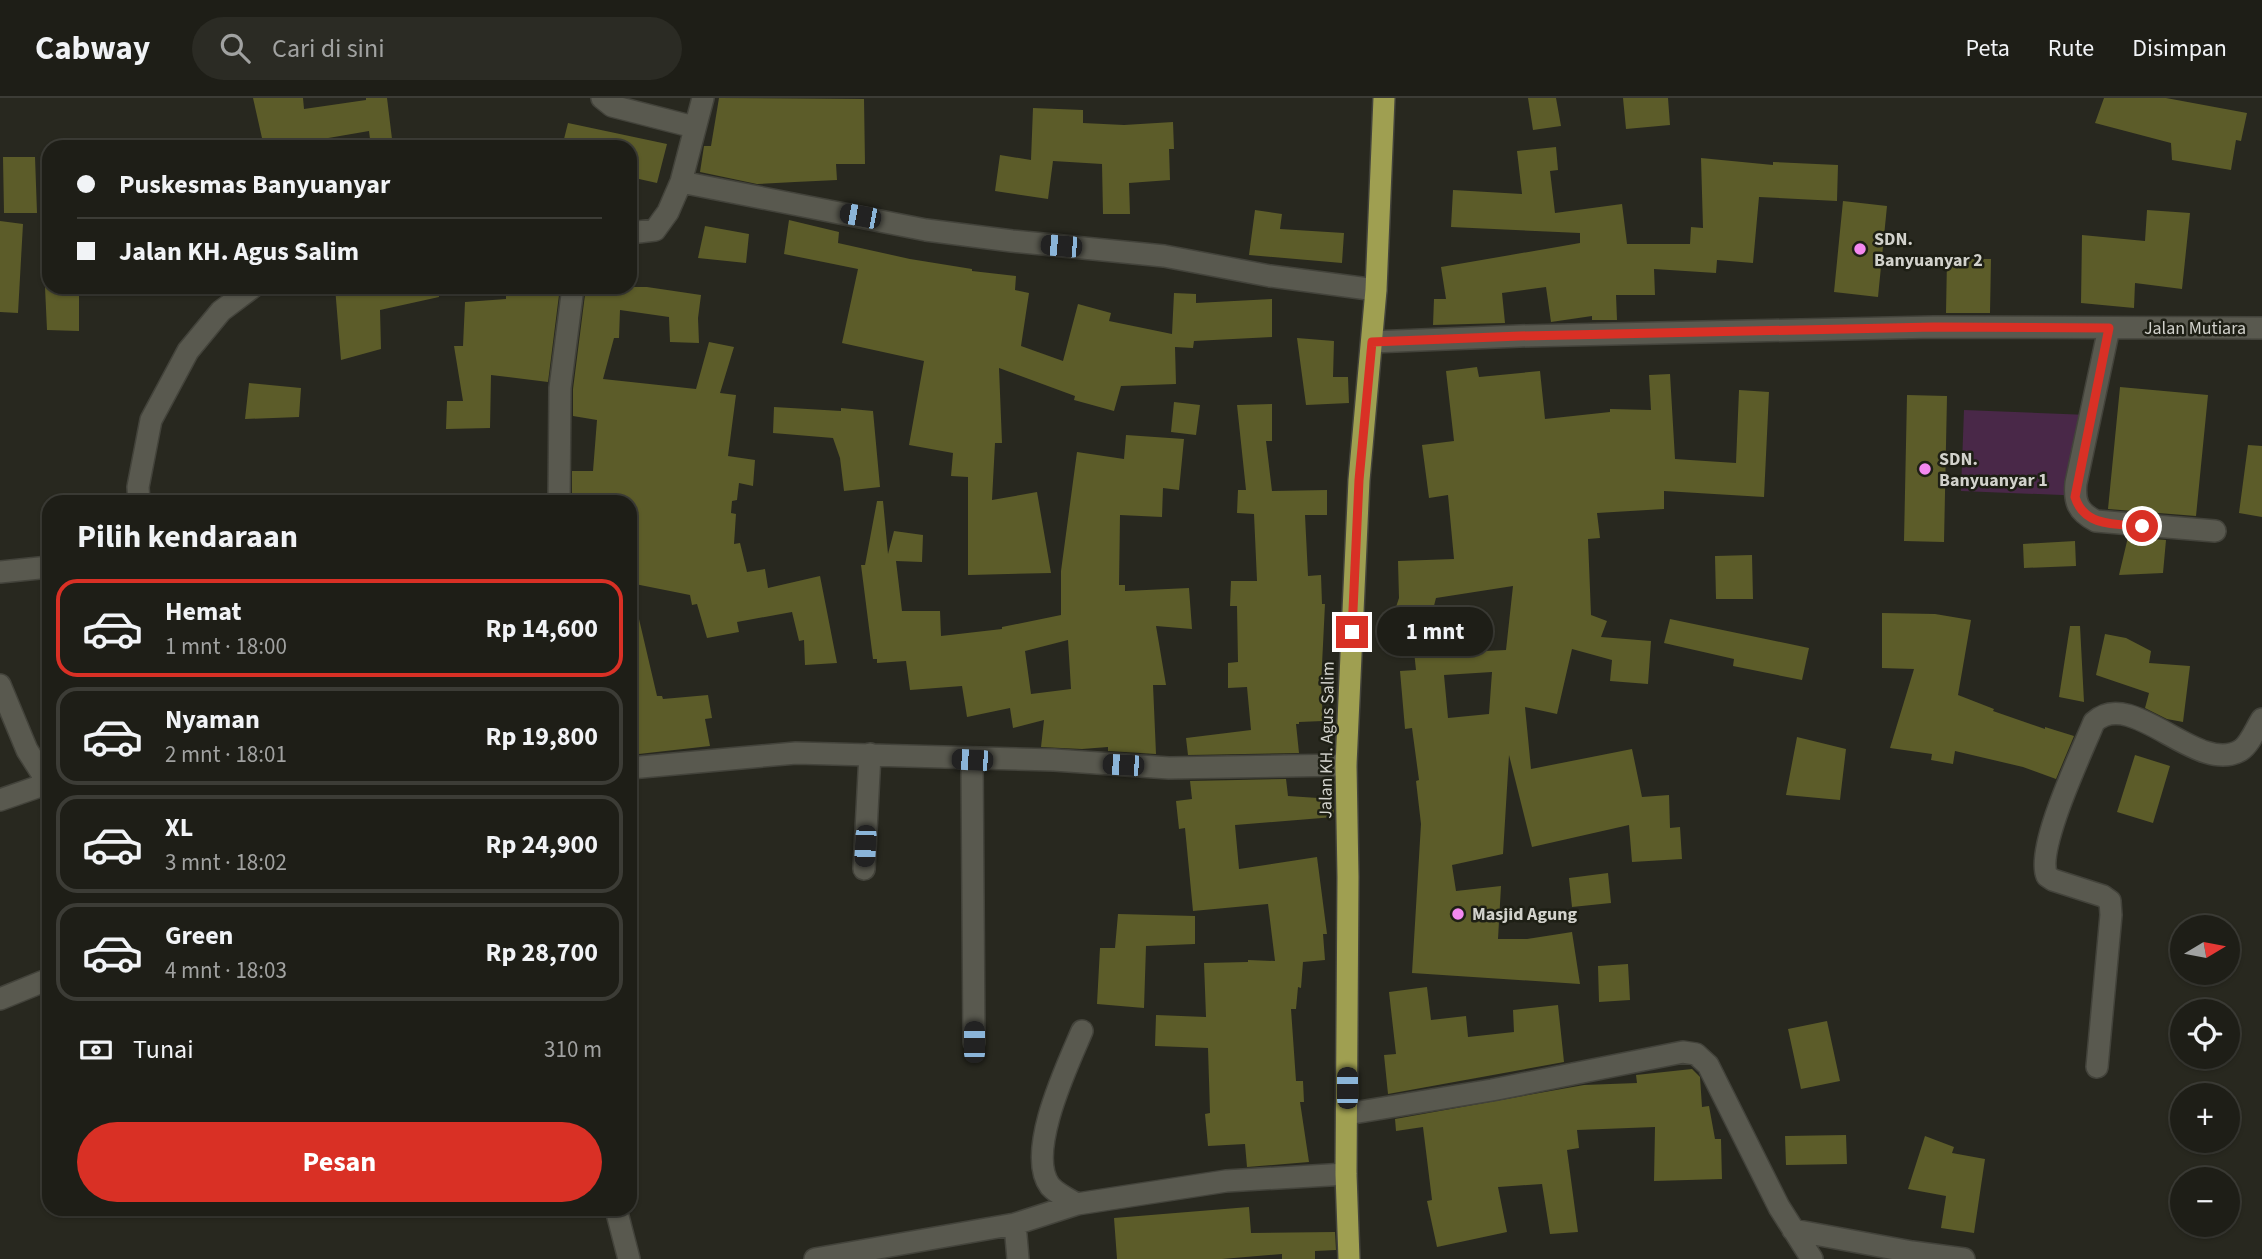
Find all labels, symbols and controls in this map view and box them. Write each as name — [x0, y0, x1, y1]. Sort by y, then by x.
search box — [192, 17, 682, 80]
text: Cabway — [35, 25, 150, 72]
icon: search — [216, 29, 254, 67]
text: Cari di sini — [272, 30, 385, 67]
text: Peta — [1965, 31, 2010, 66]
text: Rute — [2048, 31, 2094, 66]
text: Disimpan — [2132, 31, 2227, 66]
text: Puskesmas Banyuanyar — [119, 166, 390, 203]
car — [838, 202, 883, 230]
place label: SDN. Banyuanyar 2 — [1874, 227, 1983, 273]
text: Jalan KH. Agus Salim — [119, 233, 359, 270]
car — [1040, 234, 1083, 258]
marker: SDN. Banyuanyar 2 — [1852, 241, 1868, 257]
street label: Jalan Mutiara — [2144, 316, 2246, 341]
place label: SDN. Banyuanyar 1 — [1939, 447, 2048, 493]
marker: SDN. Banyuanyar 1 — [1917, 461, 1933, 477]
route start — [2126, 510, 2158, 542]
text: Pilih kendaraan — [77, 514, 298, 560]
text: Hemat — [165, 593, 241, 630]
icon: car — [81, 597, 144, 660]
callout: 1 mnt — [1376, 608, 1492, 656]
text: Rp 14,600 — [486, 610, 598, 647]
text: 1 mnt — [1406, 615, 1464, 648]
route end — [1336, 616, 1368, 648]
text: 1 mnt · 18:00 — [165, 630, 287, 663]
street label: Jalan KH. Agus Salim — [1313, 661, 1341, 819]
text: Nyaman — [165, 701, 260, 738]
icon: car — [81, 705, 144, 768]
text: Rp 19,800 — [486, 718, 598, 755]
text: 2 mnt · 18:01 — [165, 738, 287, 771]
car — [951, 748, 994, 772]
car — [1102, 753, 1145, 777]
text: XL — [165, 809, 193, 846]
icon: car — [81, 813, 144, 876]
car — [854, 824, 877, 868]
text: Rp 24,900 — [486, 826, 598, 863]
text: 3 mnt · 18:02 — [165, 846, 287, 879]
place label: Masjid Agung — [1472, 902, 1578, 927]
marker: Masjid Agung — [1450, 906, 1466, 922]
north arrow — [2170, 915, 2240, 985]
map controls — [2170, 915, 2240, 1237]
text: Green — [165, 917, 233, 954]
icon: car — [81, 921, 144, 984]
text: Rp 28,700 — [486, 934, 598, 971]
text: 4 mnt · 18:03 — [165, 954, 287, 987]
button: locate — [2170, 999, 2240, 1069]
car — [964, 1021, 985, 1063]
icon: cash — [77, 1031, 115, 1069]
text: Tunai — [133, 1031, 194, 1068]
text: 310 m — [544, 1033, 602, 1066]
car — [1337, 1067, 1358, 1109]
button: + — [2170, 1083, 2240, 1153]
button: Pesan — [77, 1122, 602, 1202]
button: − — [2170, 1167, 2240, 1237]

